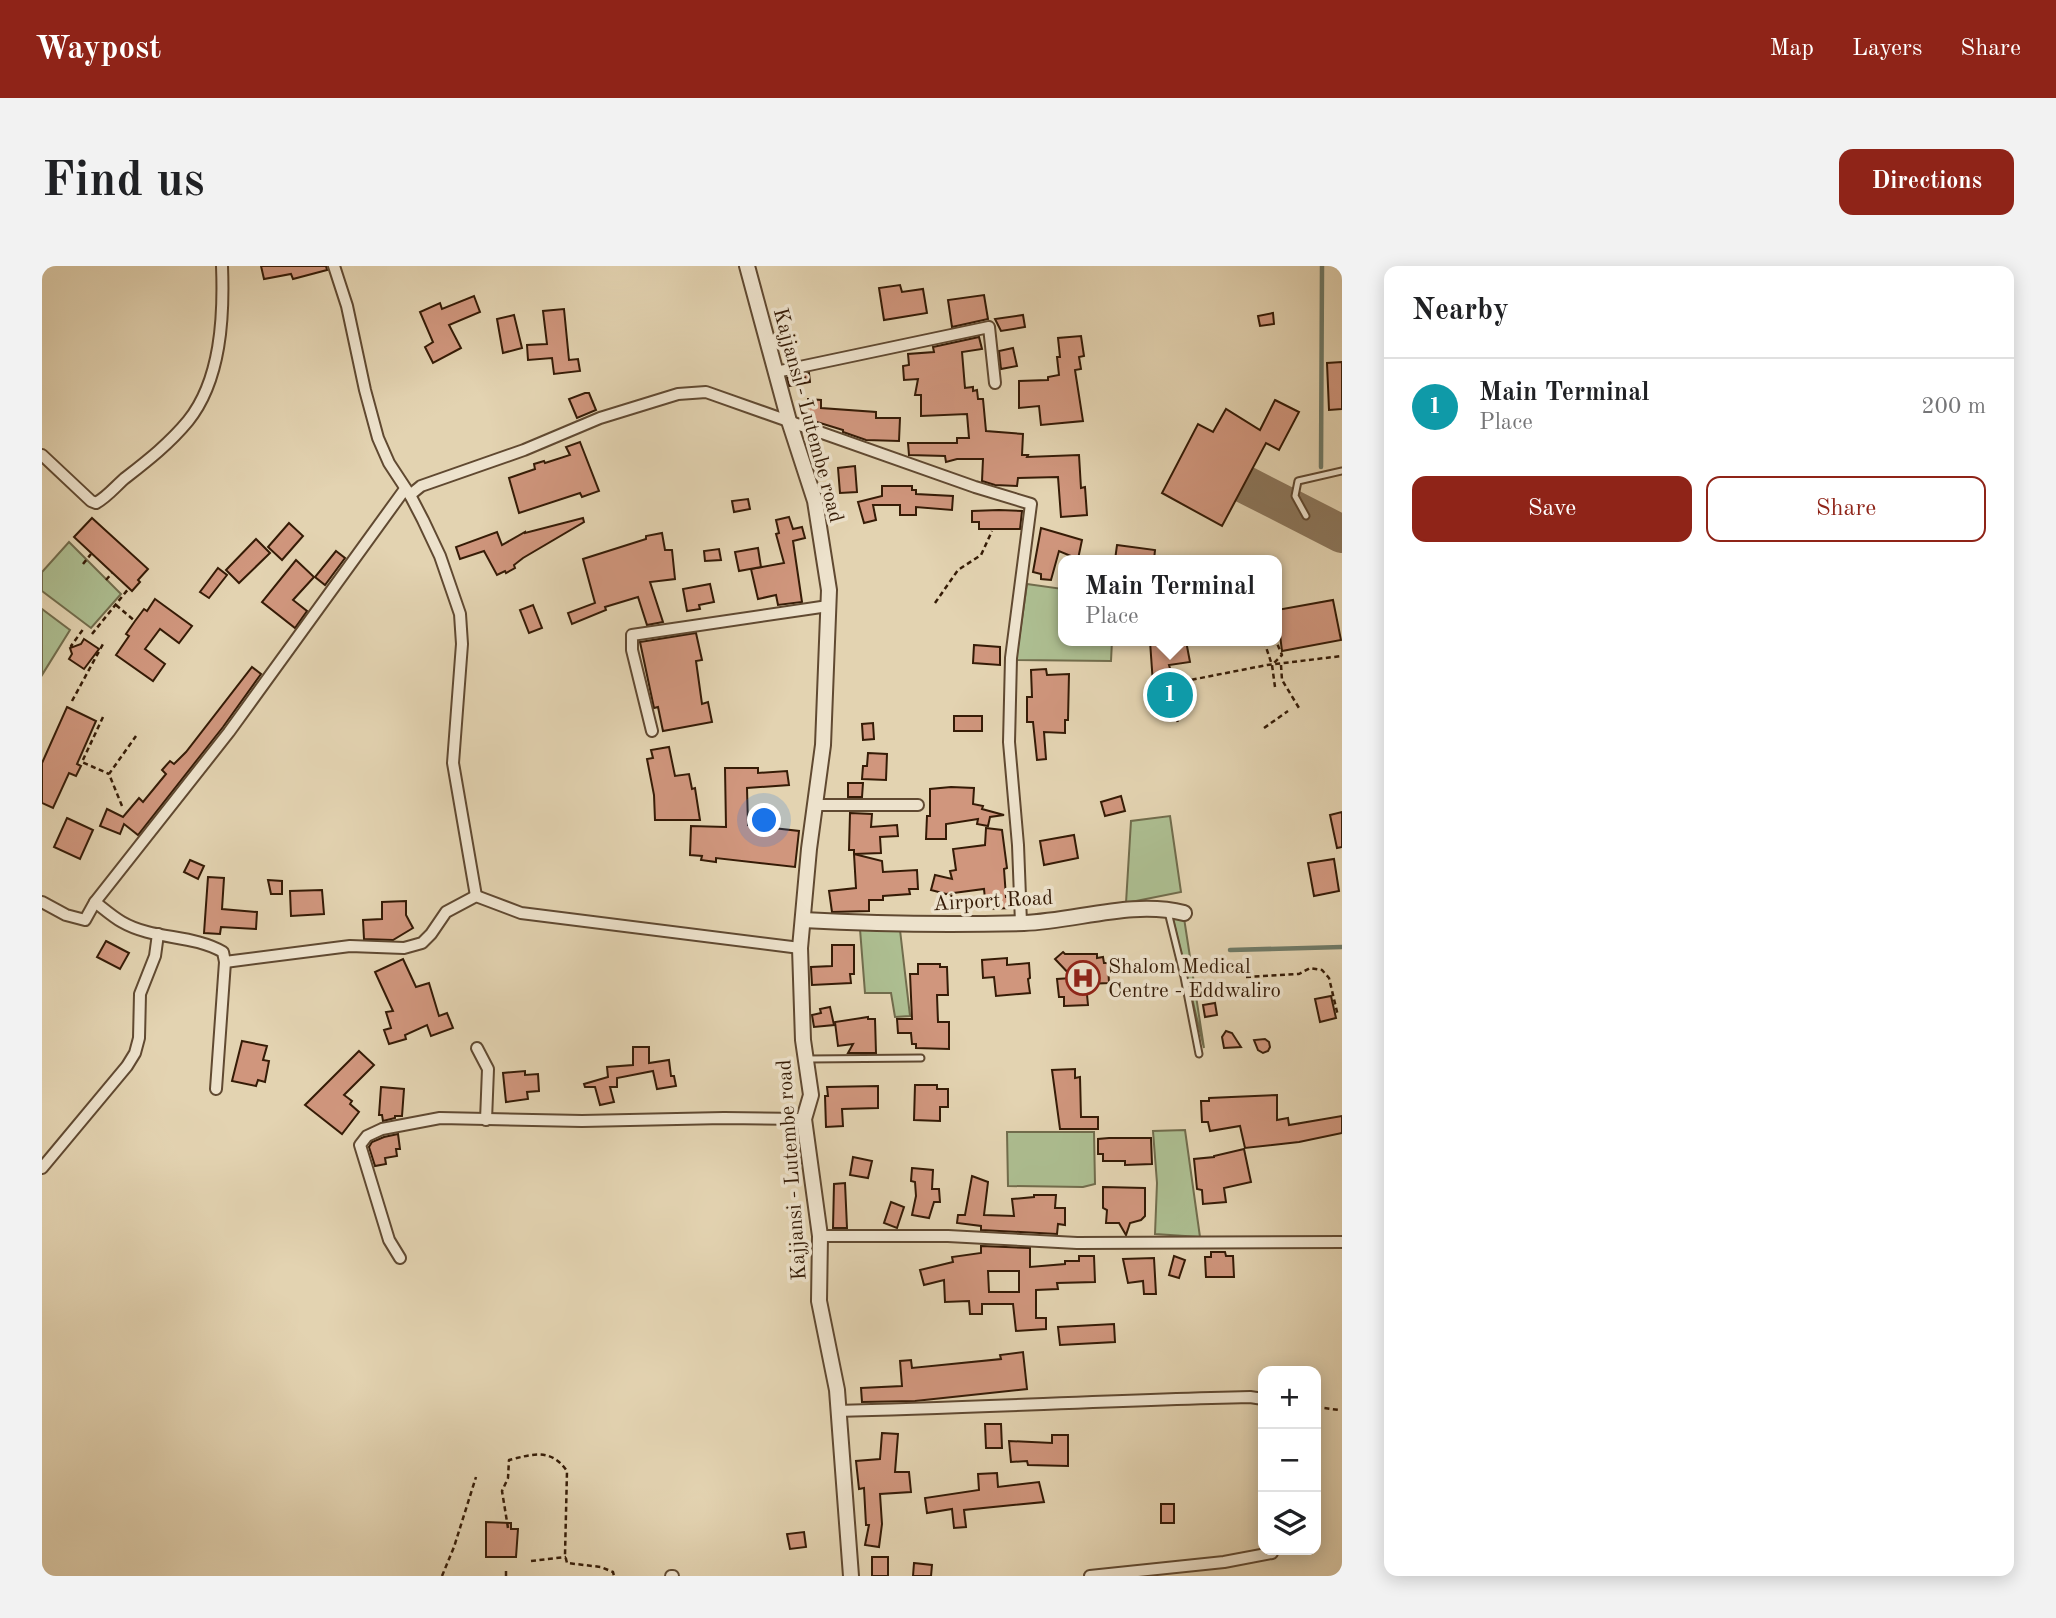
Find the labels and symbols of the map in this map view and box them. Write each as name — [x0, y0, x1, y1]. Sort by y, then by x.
street label: Kajjansi - Lutembe road — [769, 306, 846, 525]
pin: 1 — [1147, 669, 1193, 721]
your location — [747, 803, 781, 837]
street label: Airport Road — [932, 888, 1054, 915]
place label: Shalom Medical Centre - Eddwaliro — [1108, 957, 1281, 1002]
hospital icon: Shalom Medical Centre - Eddwaliro — [1064, 959, 1102, 997]
street label: Kajjansi - Lutembe road — [774, 1059, 811, 1281]

